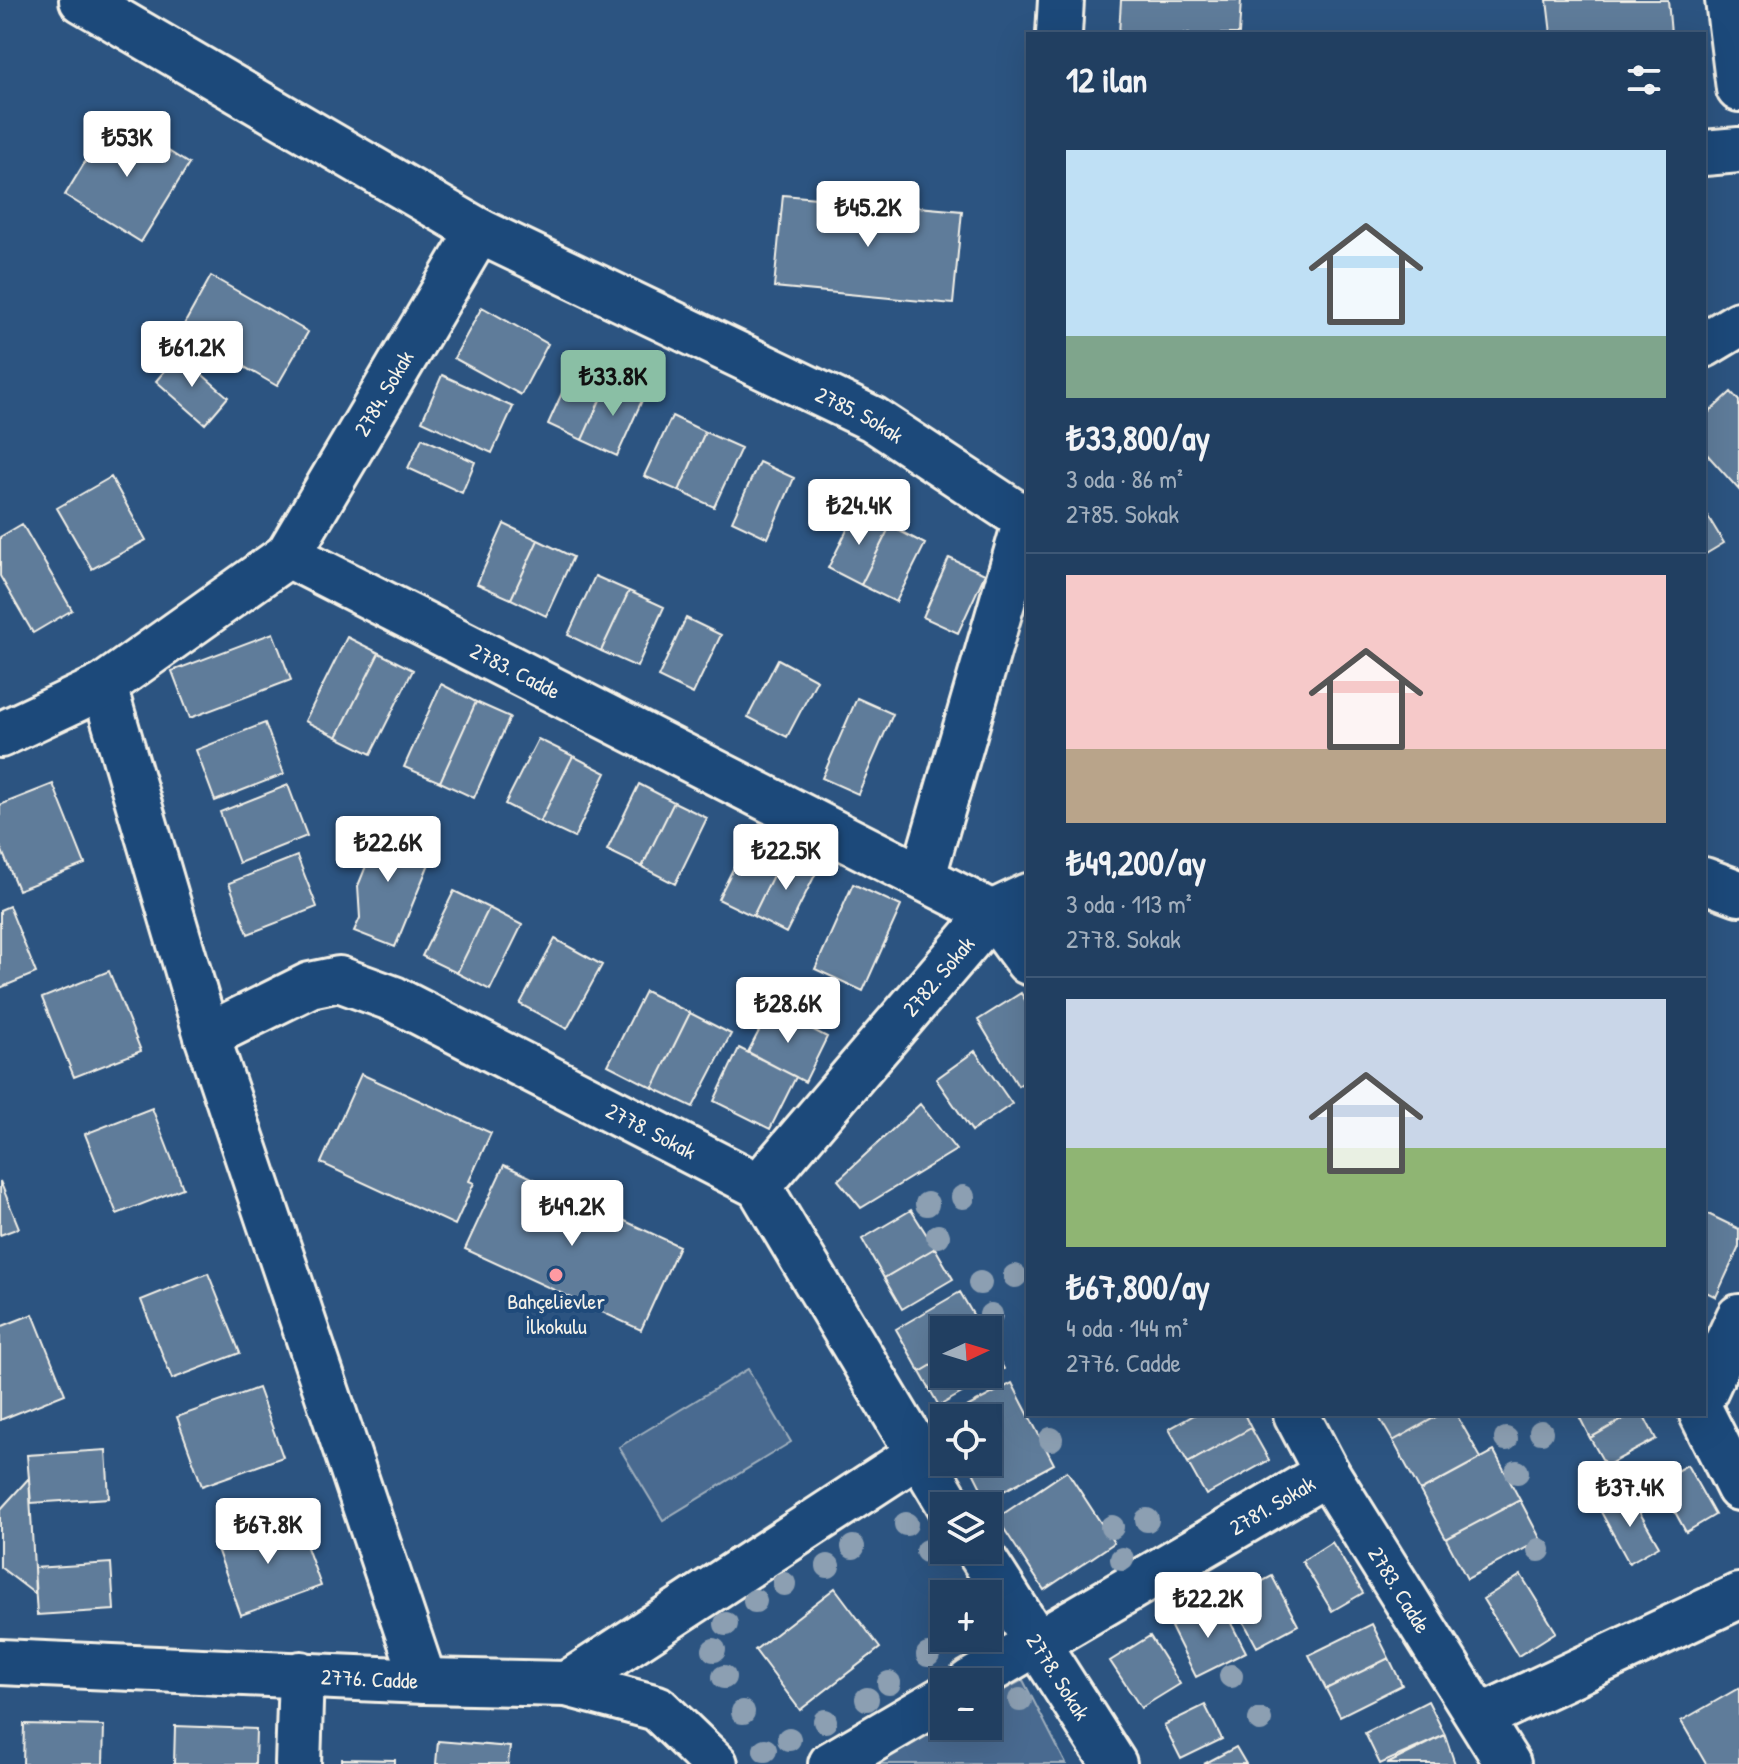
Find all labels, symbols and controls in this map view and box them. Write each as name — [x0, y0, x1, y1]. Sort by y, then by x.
text: 12 ilan — [1066, 57, 1147, 103]
icon: filters — [1622, 58, 1666, 102]
pin: ₺53K — [80, 111, 174, 179]
text: ₺53K — [101, 119, 153, 154]
pin: ₺45.2K — [803, 181, 933, 249]
text: ₺45.2K — [835, 189, 901, 224]
icon: home — [1294, 202, 1438, 346]
pin: ₺61.2K — [127, 321, 257, 389]
text: ₺61.2K — [159, 329, 225, 364]
street label: 2784. Sokak — [347, 345, 420, 441]
pin: ₺33.8K — [548, 350, 678, 418]
text: ₺33.8K — [579, 358, 647, 393]
street label: 2785. Sokak — [811, 379, 910, 450]
text: ₺33,800/ay — [1066, 415, 1210, 461]
text: 3 oda · 86 m² — [1066, 461, 1183, 496]
pin: ₺24.4K — [794, 479, 924, 547]
text: ₺24.4K — [826, 487, 892, 522]
text: 2785. Sokak — [1066, 496, 1179, 531]
icon: home — [1294, 627, 1438, 771]
street label: 2783. Cadde — [465, 635, 566, 706]
pin: ₺22.6K — [323, 816, 453, 884]
text: ₺22.6K — [354, 824, 422, 859]
pin: ₺22.5K — [721, 824, 851, 892]
text: ₺22.5K — [751, 832, 821, 867]
text: ₺49,200/ay — [1066, 840, 1206, 886]
text: 3 oda · 113 m² — [1066, 886, 1192, 921]
text: 2778. Sokak — [1066, 921, 1181, 956]
street label: 2782. Sokak — [895, 930, 981, 1023]
pin: ₺28.6K — [723, 977, 853, 1045]
text: ₺28.6K — [754, 985, 822, 1020]
icon: home — [1294, 1051, 1438, 1195]
street label: 2778. Sokak — [601, 1095, 701, 1166]
pin: ₺49.2K — [507, 1180, 637, 1248]
text: ₺49.2K — [539, 1188, 605, 1223]
text: ₺67,800/ay — [1066, 1264, 1210, 1310]
marker: Bahçelievler İlkokulu — [547, 1266, 565, 1284]
place label: Bahçelievler İlkokulu — [507, 1286, 605, 1341]
text: 4 oda · 144 m² — [1066, 1310, 1188, 1345]
north arrow — [930, 1316, 1002, 1388]
map controls — [930, 1316, 1002, 1740]
text: 2776. Cadde — [1066, 1345, 1181, 1380]
button: locate — [930, 1404, 1002, 1476]
pin: ₺37.4K — [1565, 1461, 1695, 1529]
street label: 2781. Sokak — [1224, 1468, 1320, 1542]
text: ₺37.4K — [1596, 1469, 1664, 1504]
button: layers — [930, 1492, 1002, 1564]
pin: ₺67.8K — [203, 1498, 333, 1566]
text: ₺67.8K — [234, 1506, 302, 1541]
street label: 2783. Cadde — [1361, 1541, 1438, 1639]
pin: ₺22.2K — [1143, 1572, 1273, 1640]
button: + — [930, 1580, 1002, 1652]
text: ₺22.2K — [1173, 1580, 1243, 1615]
street label: 2778. Sokak — [1020, 1628, 1097, 1726]
street label: 2776. Cadde — [320, 1661, 419, 1696]
button: − — [930, 1668, 1002, 1740]

